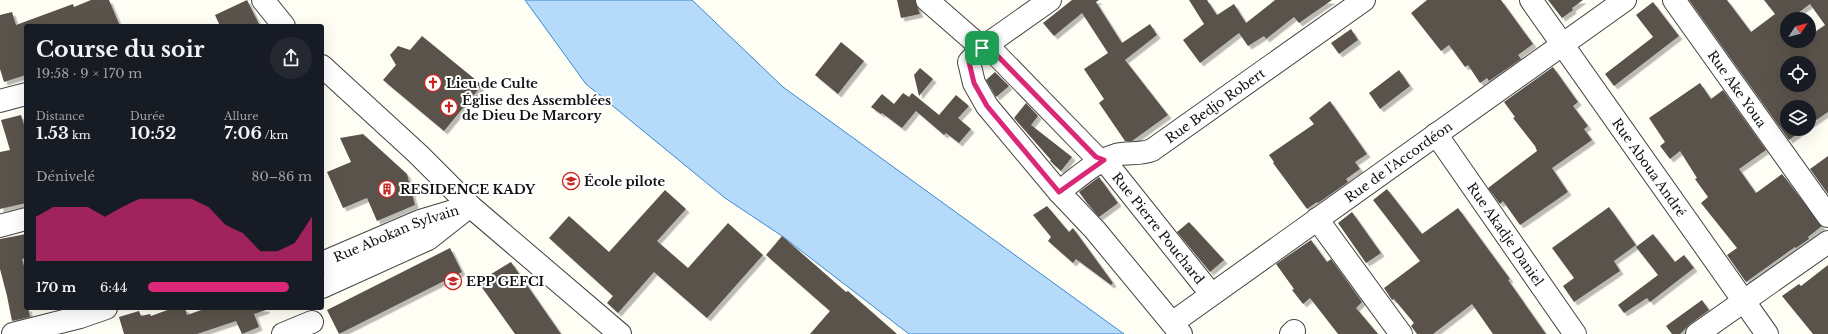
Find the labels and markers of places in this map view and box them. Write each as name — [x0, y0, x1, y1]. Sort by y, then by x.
pin — [965, 31, 999, 65]
church icon: Lieu de Culte — [423, 73, 443, 93]
place label: Lieu de Culte — [446, 75, 538, 92]
place label: Église des Assemblées de Dieu De Marcory — [462, 92, 611, 124]
church icon: Église des Assemblées de Dieu De Marcory — [439, 97, 459, 117]
school or university icon: École pilote — [561, 171, 581, 191]
place label: École pilote — [584, 173, 665, 190]
building icon: RESIDENCE KADY — [377, 179, 397, 199]
place label: RESIDENCE KADY — [400, 181, 536, 198]
school or university icon: EPP GEFCI — [443, 271, 463, 291]
place label: EPP GEFCI — [466, 273, 545, 290]

